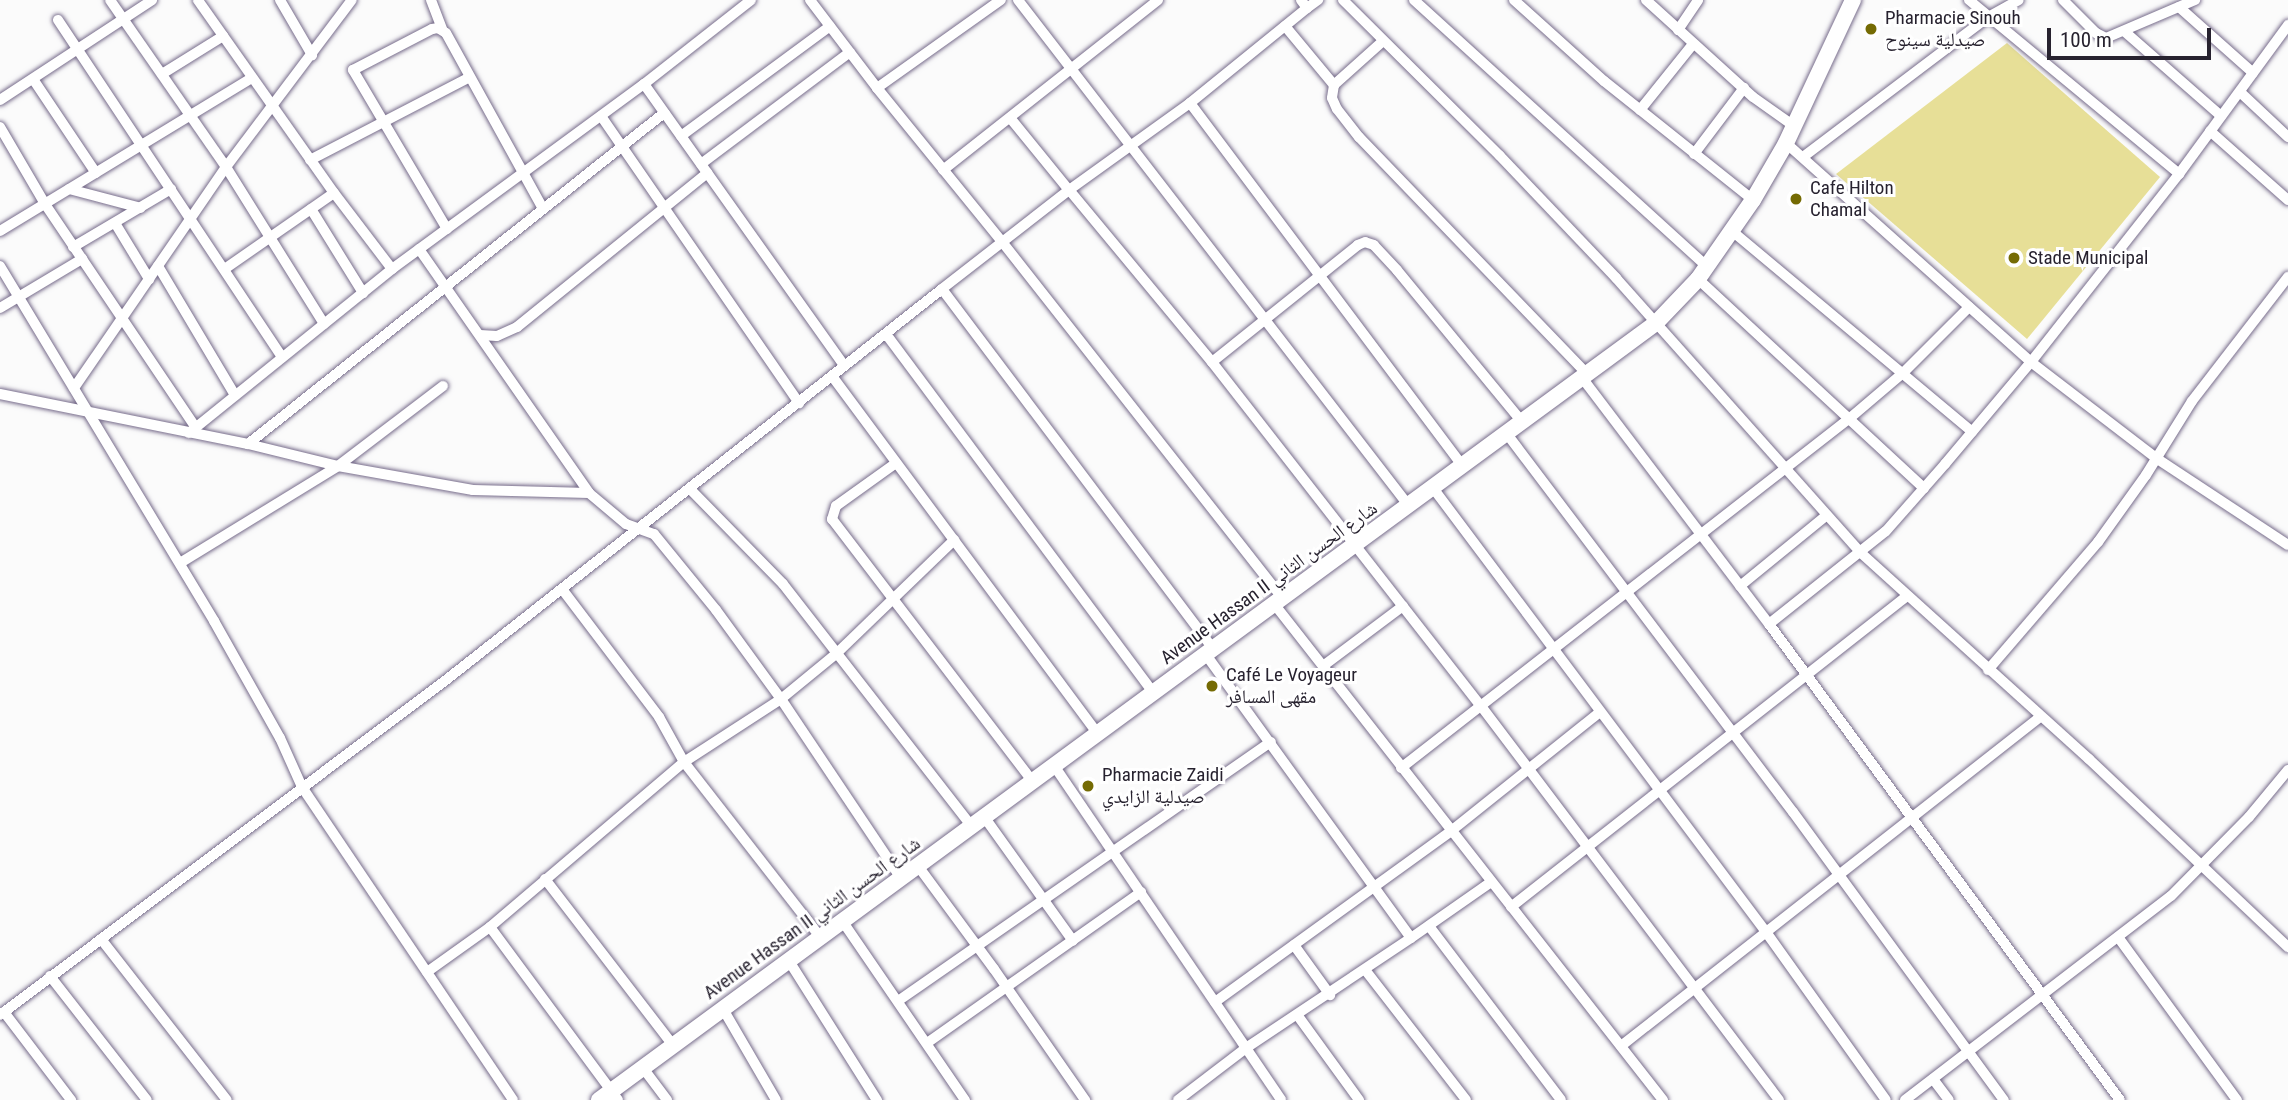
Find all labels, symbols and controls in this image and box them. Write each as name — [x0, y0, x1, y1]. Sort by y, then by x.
place label: Pharmacie Sinouh صيدلية سينوح — [1885, 7, 2021, 51]
scale bar — [2050, 14, 2214, 58]
marker: Pharmacie Sinouh صيدلية سينوح — [1863, 21, 1879, 37]
text: 100 m — [2060, 28, 2112, 52]
place label: Cafe Hilton Chamal — [1810, 177, 1894, 221]
marker: Cafe Hilton Chamal — [1788, 191, 1804, 207]
place label: Stade Municipal — [2028, 247, 2148, 269]
marker: Stade Municipal — [2006, 250, 2022, 266]
street label: Avenue Hassan II شارع الحسن الثاني — [1156, 497, 1382, 669]
place label: Café Le Voyageur مقهى المسافر — [1226, 664, 1357, 708]
marker: Café Le Voyageur مقهى المسافر — [1204, 678, 1220, 694]
place label: Pharmacie Zaidi صيدلية الزايدي — [1102, 764, 1224, 808]
marker: Pharmacie Zaidi صيدلية الزايدي — [1080, 778, 1096, 794]
street label: Avenue Hassan II شارع الحسن الثاني — [699, 832, 925, 1004]

